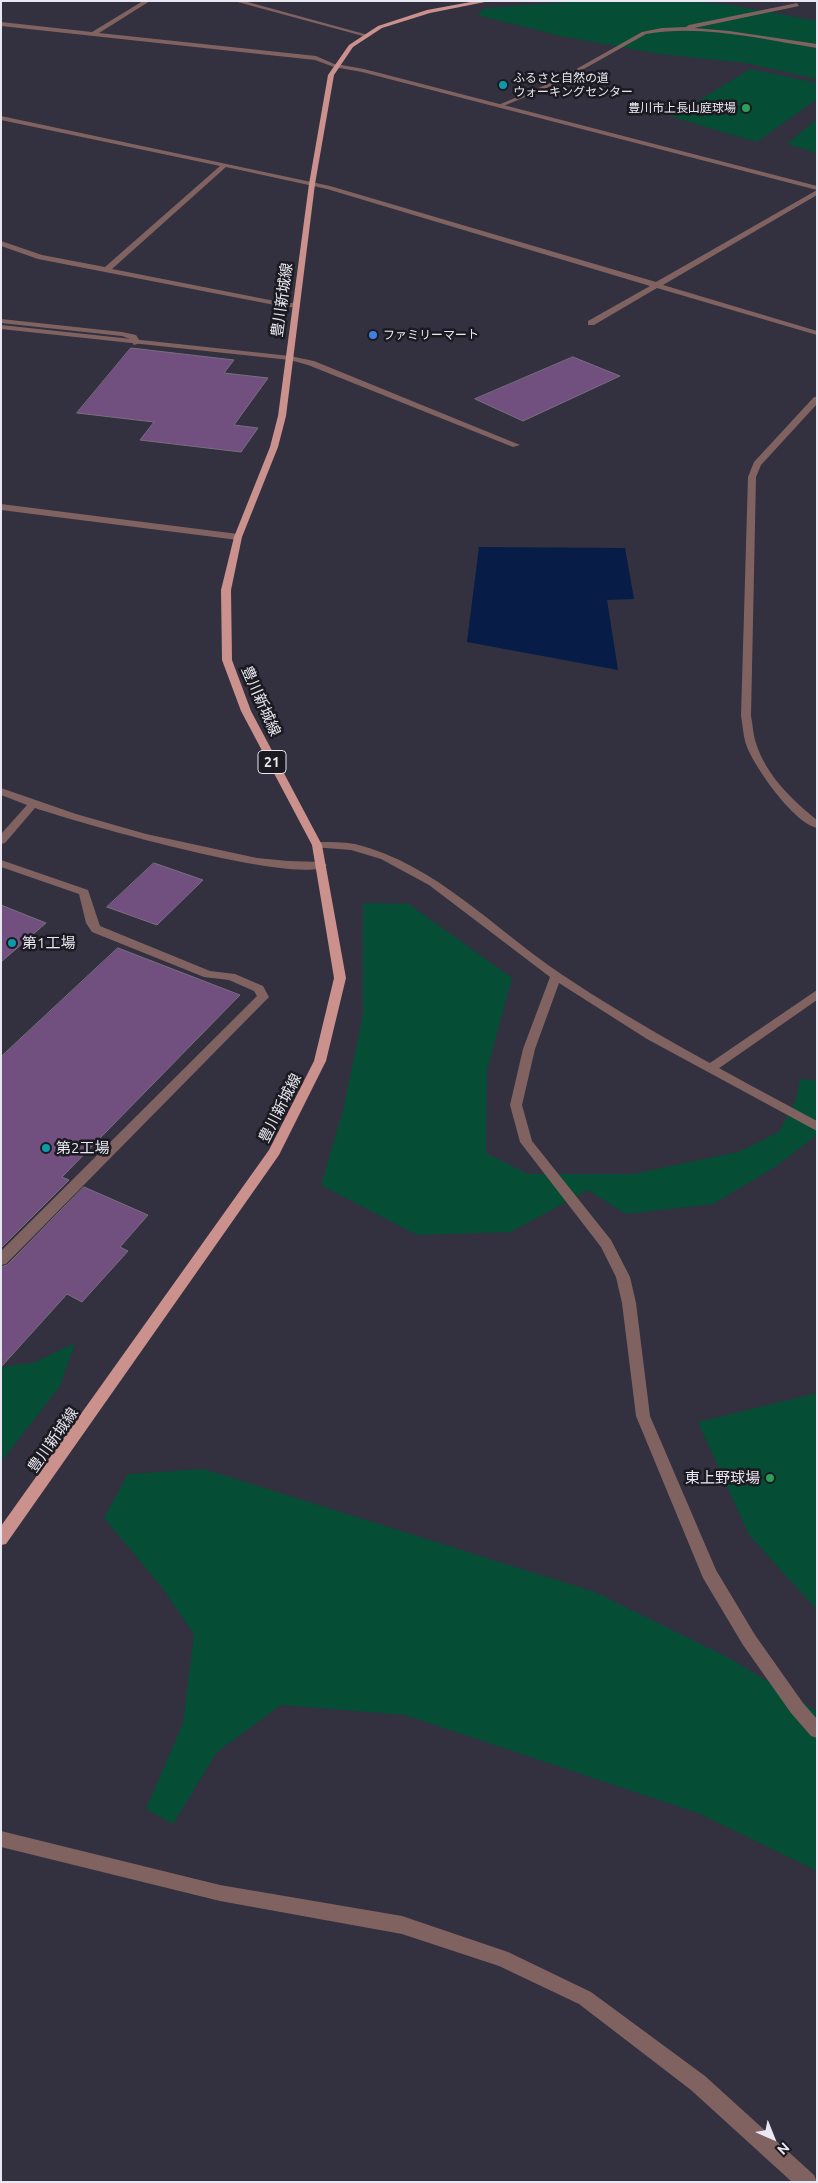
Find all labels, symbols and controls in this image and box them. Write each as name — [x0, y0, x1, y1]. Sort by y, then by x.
place label: ふるさと自然の道 ウォーキングセンター — [513, 71, 633, 99]
marker: ふるさと自然の道 ウォーキングセンター — [497, 79, 509, 91]
place label: 豊川市上長山庭球場 — [628, 101, 736, 115]
marker: 豊川市上長山庭球場 — [740, 102, 752, 114]
street label: 豊川新城線 — [268, 262, 296, 338]
place label: ファミリーマート — [383, 328, 479, 342]
marker: ファミリーマート — [367, 329, 379, 341]
street label: 豊川新城線 — [238, 663, 284, 739]
road number: 21 — [258, 750, 286, 774]
place label: 第1工場 — [22, 934, 75, 952]
marker: 第1工場 — [6, 937, 18, 949]
street label: 豊川新城線 — [255, 1071, 305, 1145]
place label: 第2工場 — [56, 1139, 109, 1157]
marker: 第2工場 — [40, 1142, 52, 1154]
street label: 豊川新城線 — [24, 1404, 82, 1476]
place label: 東上野球場 — [685, 1469, 760, 1487]
marker: 東上野球場 — [764, 1472, 776, 1484]
north arrow — [748, 2113, 798, 2163]
text: N — [774, 2139, 793, 2158]

